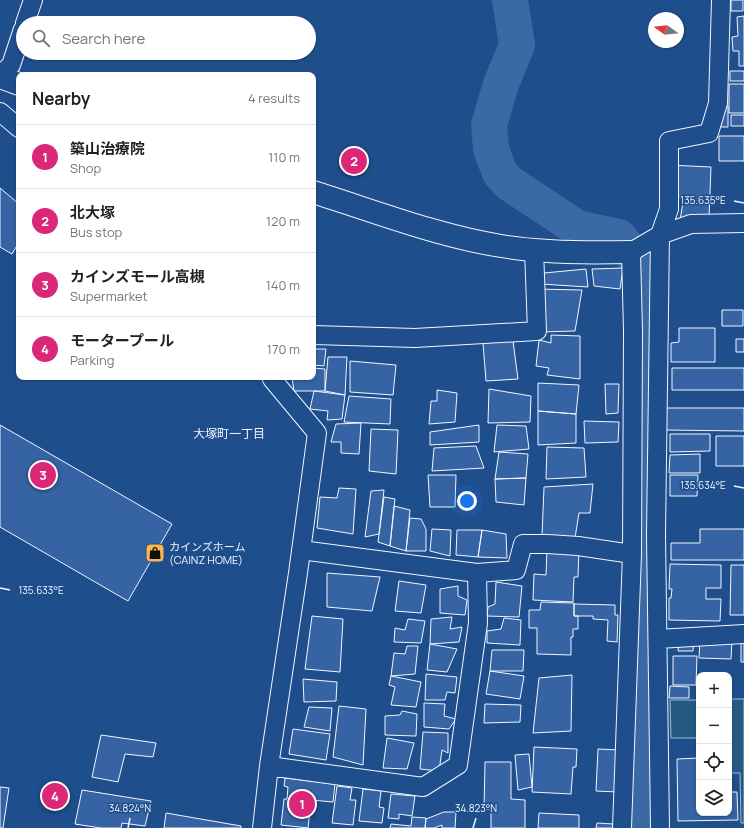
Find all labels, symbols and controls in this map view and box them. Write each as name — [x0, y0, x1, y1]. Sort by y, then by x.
north arrow — [648, 12, 684, 48]
search box — [16, 16, 316, 60]
icon: search — [30, 27, 52, 49]
text: Search here — [62, 28, 145, 49]
text: Nearby — [32, 87, 90, 110]
text: 4 results — [248, 89, 300, 107]
text: 築山治療院 — [70, 138, 145, 159]
pin: 2 — [341, 146, 367, 176]
text: 1 — [42, 148, 48, 166]
text: 110 m — [268, 148, 300, 166]
text: Shop — [70, 159, 101, 177]
text: 135.635°E — [680, 193, 726, 207]
text: 北大塚 — [70, 202, 115, 223]
text: 2 — [41, 212, 49, 230]
text: 120 m — [266, 212, 300, 230]
text: Bus stop — [70, 223, 122, 241]
text: カインズモール高槻 — [70, 266, 205, 287]
text: 3 — [41, 276, 49, 294]
text: 140 m — [266, 276, 300, 294]
text: Supermarket — [70, 287, 148, 305]
text: モータープール — [70, 330, 174, 351]
text: 4 — [41, 340, 49, 358]
text: 170 m — [267, 340, 300, 358]
text: Parking — [70, 351, 114, 369]
district label: 大塚町一丁目 — [193, 425, 265, 442]
pin: 3 — [30, 460, 56, 490]
text: 135.634°E — [680, 478, 726, 492]
your location — [457, 491, 477, 511]
place label: カインズホーム (CAINZ HOME) — [169, 539, 245, 567]
shop icon: カインズホーム (CAINZ HOME) — [144, 542, 166, 564]
text: 135.633°E — [18, 583, 64, 597]
map controls — [696, 672, 732, 816]
button: + — [696, 672, 732, 708]
button: − — [696, 708, 732, 744]
button: locate — [696, 744, 732, 780]
button: layers — [696, 780, 732, 816]
pin: 4 — [42, 781, 68, 811]
pin: 1 — [289, 789, 315, 819]
text: 34.824°N — [109, 801, 151, 815]
text: 34.823°N — [455, 801, 497, 815]

